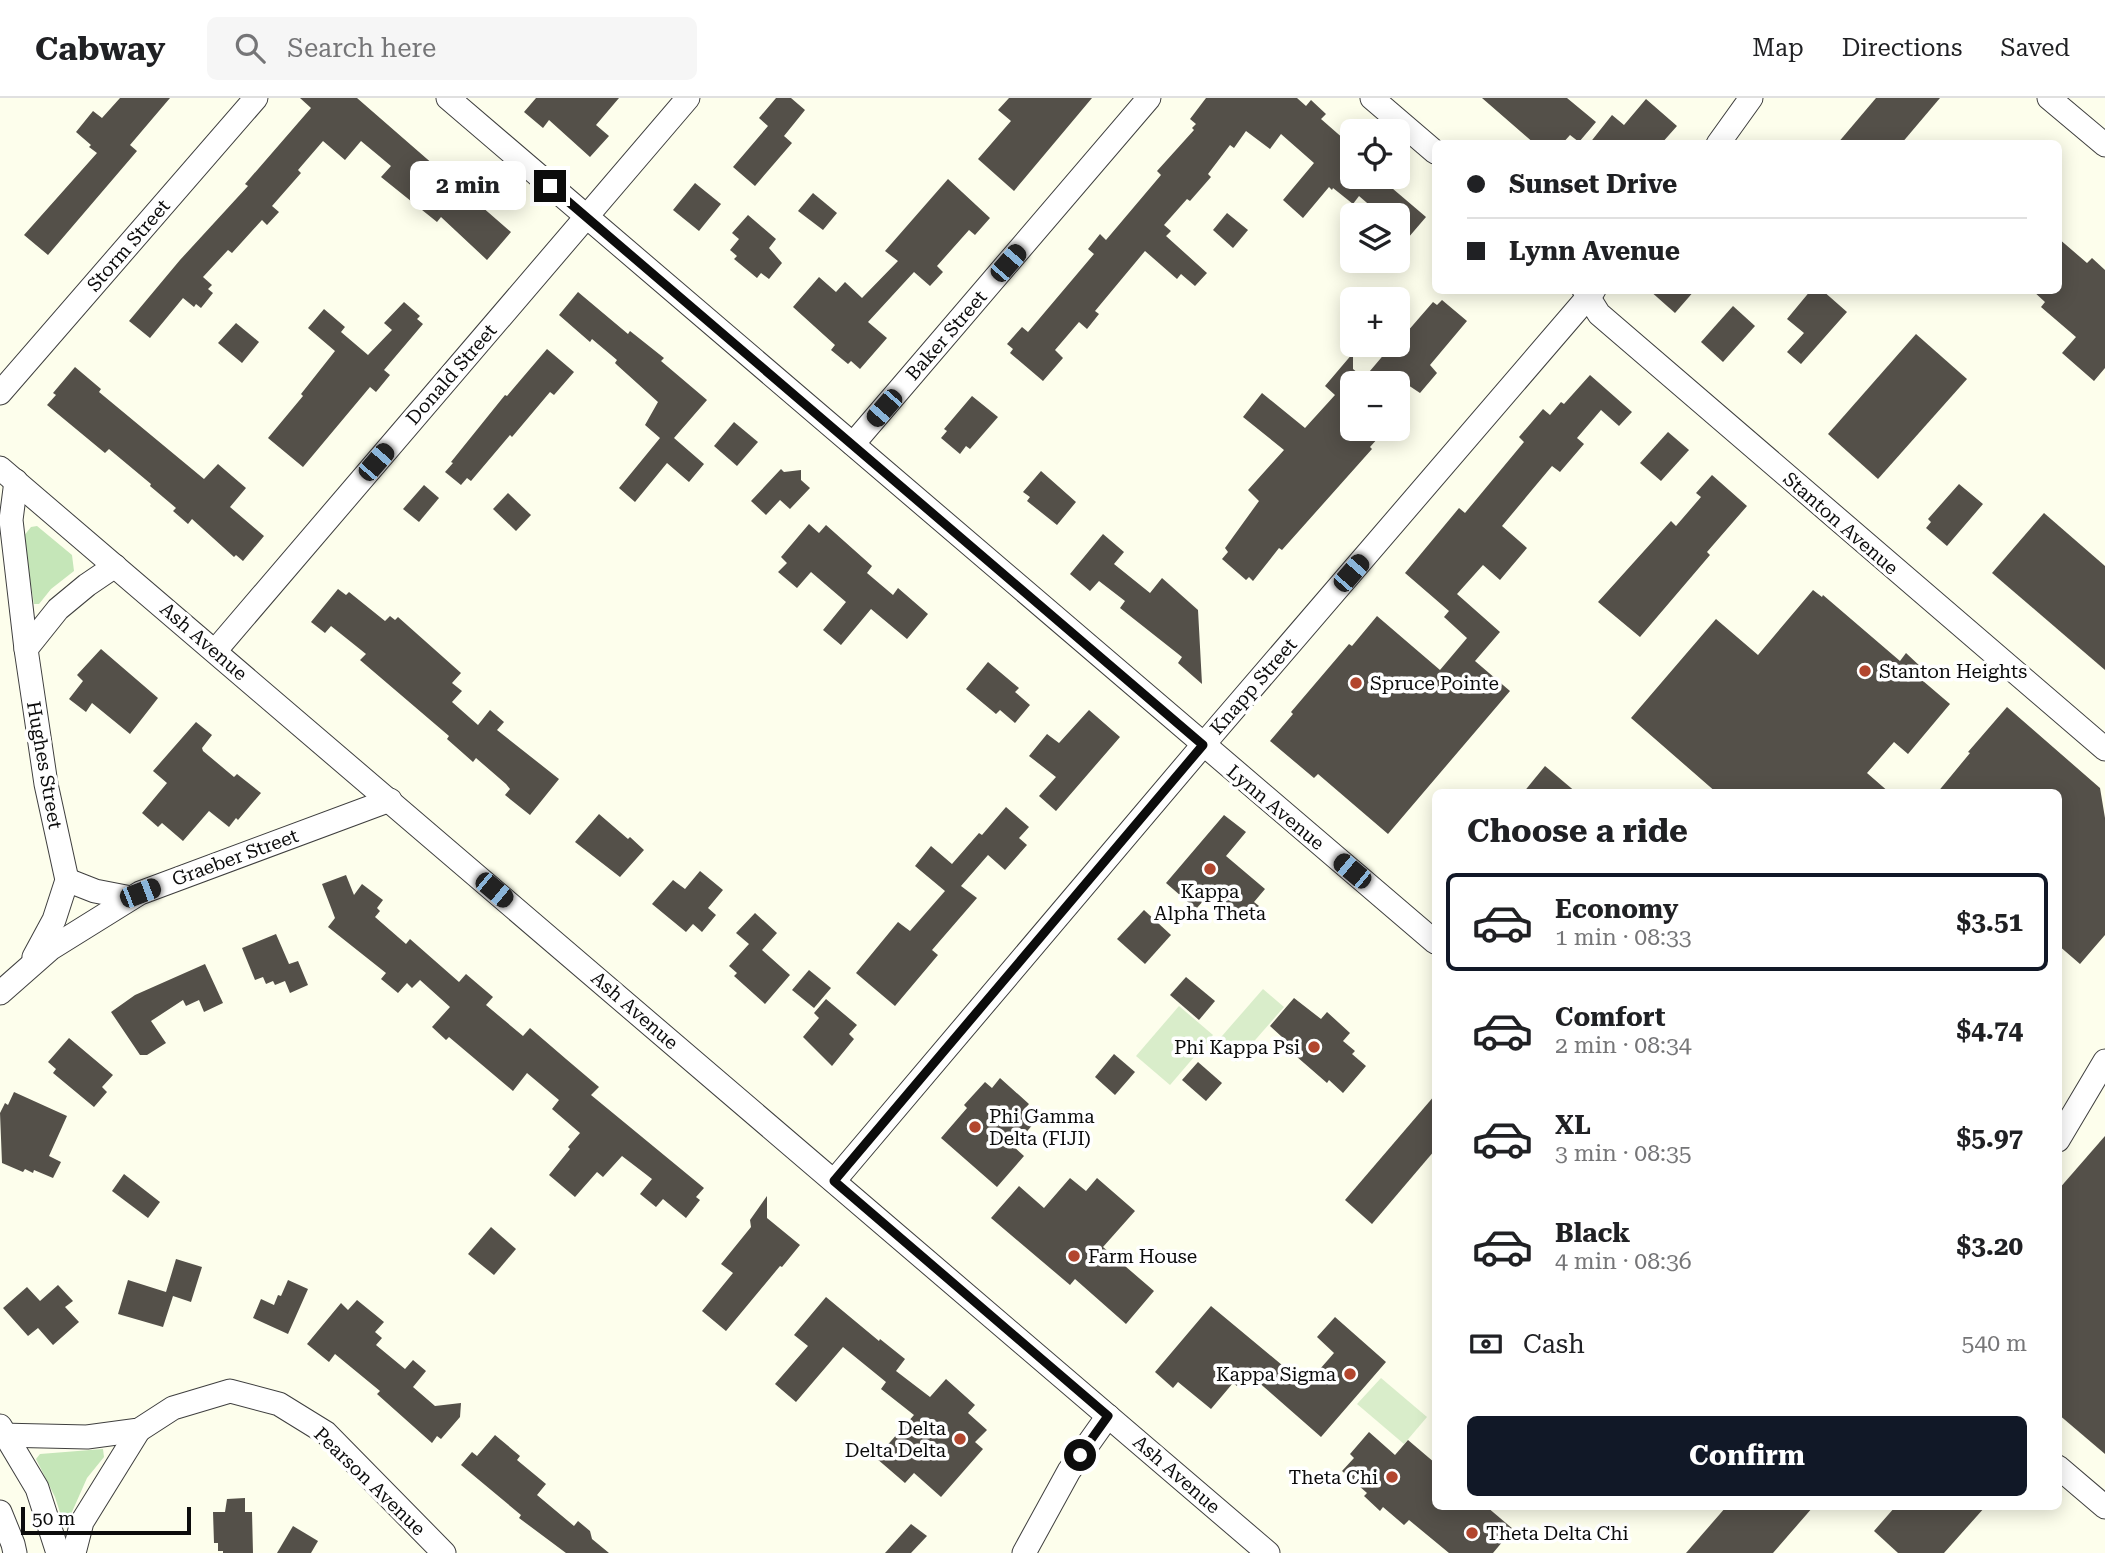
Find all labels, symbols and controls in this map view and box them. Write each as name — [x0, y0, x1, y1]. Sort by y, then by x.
search box — [207, 17, 697, 80]
text: Cabway — [35, 29, 165, 68]
icon: search — [231, 29, 269, 67]
text: Search here — [287, 33, 436, 63]
text: Map — [1752, 34, 1804, 62]
text: Directions — [1842, 34, 1962, 62]
text: Saved — [2000, 34, 2070, 62]
map controls — [1340, 119, 1410, 441]
button: locate — [1340, 119, 1410, 189]
callout: 2 min — [410, 162, 526, 210]
text: Sunset Drive — [1509, 169, 1677, 199]
route end — [534, 170, 566, 202]
text: 2 min — [436, 172, 500, 199]
street label: Storm Street — [82, 194, 175, 296]
button: layers — [1340, 203, 1410, 273]
text: Lynn Avenue — [1509, 236, 1680, 266]
car — [987, 240, 1030, 286]
street label: Baker Street — [901, 286, 992, 385]
button: + — [1340, 287, 1410, 357]
street label: Donald Street — [401, 319, 502, 430]
button: − — [1340, 371, 1410, 441]
car — [863, 385, 906, 431]
car — [355, 439, 398, 485]
street label: Stanton Avenue — [1778, 467, 1903, 580]
car — [1330, 550, 1373, 596]
street label: Ash Avenue — [155, 597, 252, 685]
street label: Knapp Street — [1205, 633, 1302, 739]
place label: Stanton Heights — [1879, 660, 2027, 683]
marker: Stanton Heights — [1857, 663, 1873, 679]
place label: Spruce Pointe — [1370, 672, 1499, 695]
marker: Spruce Pointe — [1348, 675, 1364, 691]
street label: Hughes Street — [22, 699, 67, 831]
street label: Lynn Avenue — [1222, 760, 1329, 855]
text: Choose a ride — [1467, 812, 1688, 850]
street label: Graeber Street — [169, 824, 301, 891]
car — [1330, 849, 1375, 893]
marker: Kappa Alpha Theta — [1202, 861, 1218, 877]
car — [472, 868, 517, 912]
car — [117, 876, 164, 910]
place label: Kappa Alpha Theta — [1154, 880, 1267, 925]
icon: car — [1471, 891, 1534, 954]
text: Economy — [1555, 894, 1678, 924]
text: $3.51 — [1957, 907, 2023, 937]
text: 1 min · 08:33 — [1555, 924, 1692, 951]
street label: Ash Avenue — [586, 966, 683, 1054]
icon: car — [1471, 999, 1534, 1062]
text: Comfort — [1555, 1002, 1665, 1032]
text: $4.74 — [1957, 1015, 2023, 1045]
text: 2 min · 08:34 — [1555, 1032, 1692, 1059]
place label: Phi Kappa Psi — [1174, 1036, 1300, 1059]
marker: Phi Kappa Psi — [1306, 1039, 1322, 1055]
place label: Phi Gamma Delta (FIJI) — [989, 1105, 1095, 1150]
icon: car — [1471, 1107, 1534, 1170]
text: XL — [1555, 1110, 1591, 1140]
marker: Phi Gamma Delta (FIJI) — [967, 1119, 983, 1135]
text: $5.97 — [1957, 1123, 2023, 1153]
text: 3 min · 08:35 — [1555, 1140, 1692, 1167]
icon: car — [1471, 1215, 1534, 1278]
text: Black — [1555, 1218, 1630, 1248]
text: $3.20 — [1957, 1231, 2023, 1261]
place label: Farm House — [1088, 1245, 1197, 1268]
marker: Farm House — [1066, 1248, 1082, 1264]
text: 4 min · 08:36 — [1555, 1248, 1692, 1275]
icon: cash — [1467, 1325, 1505, 1363]
text: Cash — [1523, 1329, 1585, 1359]
text: 540 m — [1962, 1330, 2027, 1357]
place label: Kappa Sigma — [1216, 1363, 1337, 1386]
marker: Kappa Sigma — [1342, 1366, 1358, 1382]
button: Confirm — [1467, 1416, 2027, 1496]
place label: Delta Delta Delta — [845, 1417, 947, 1462]
street label: Pearson Avenue — [309, 1422, 430, 1540]
street label: Ash Avenue — [1128, 1430, 1225, 1518]
marker: Delta Delta Delta — [952, 1431, 968, 1447]
route start — [1064, 1439, 1096, 1471]
place label: Theta Chi — [1289, 1466, 1378, 1489]
marker: Theta Chi — [1384, 1469, 1400, 1485]
scale bar — [21, 1504, 191, 1536]
text: 50 m — [32, 1507, 75, 1530]
place label: Theta Delta Chi — [1486, 1522, 1628, 1545]
marker: Theta Delta Chi — [1464, 1525, 1480, 1541]

